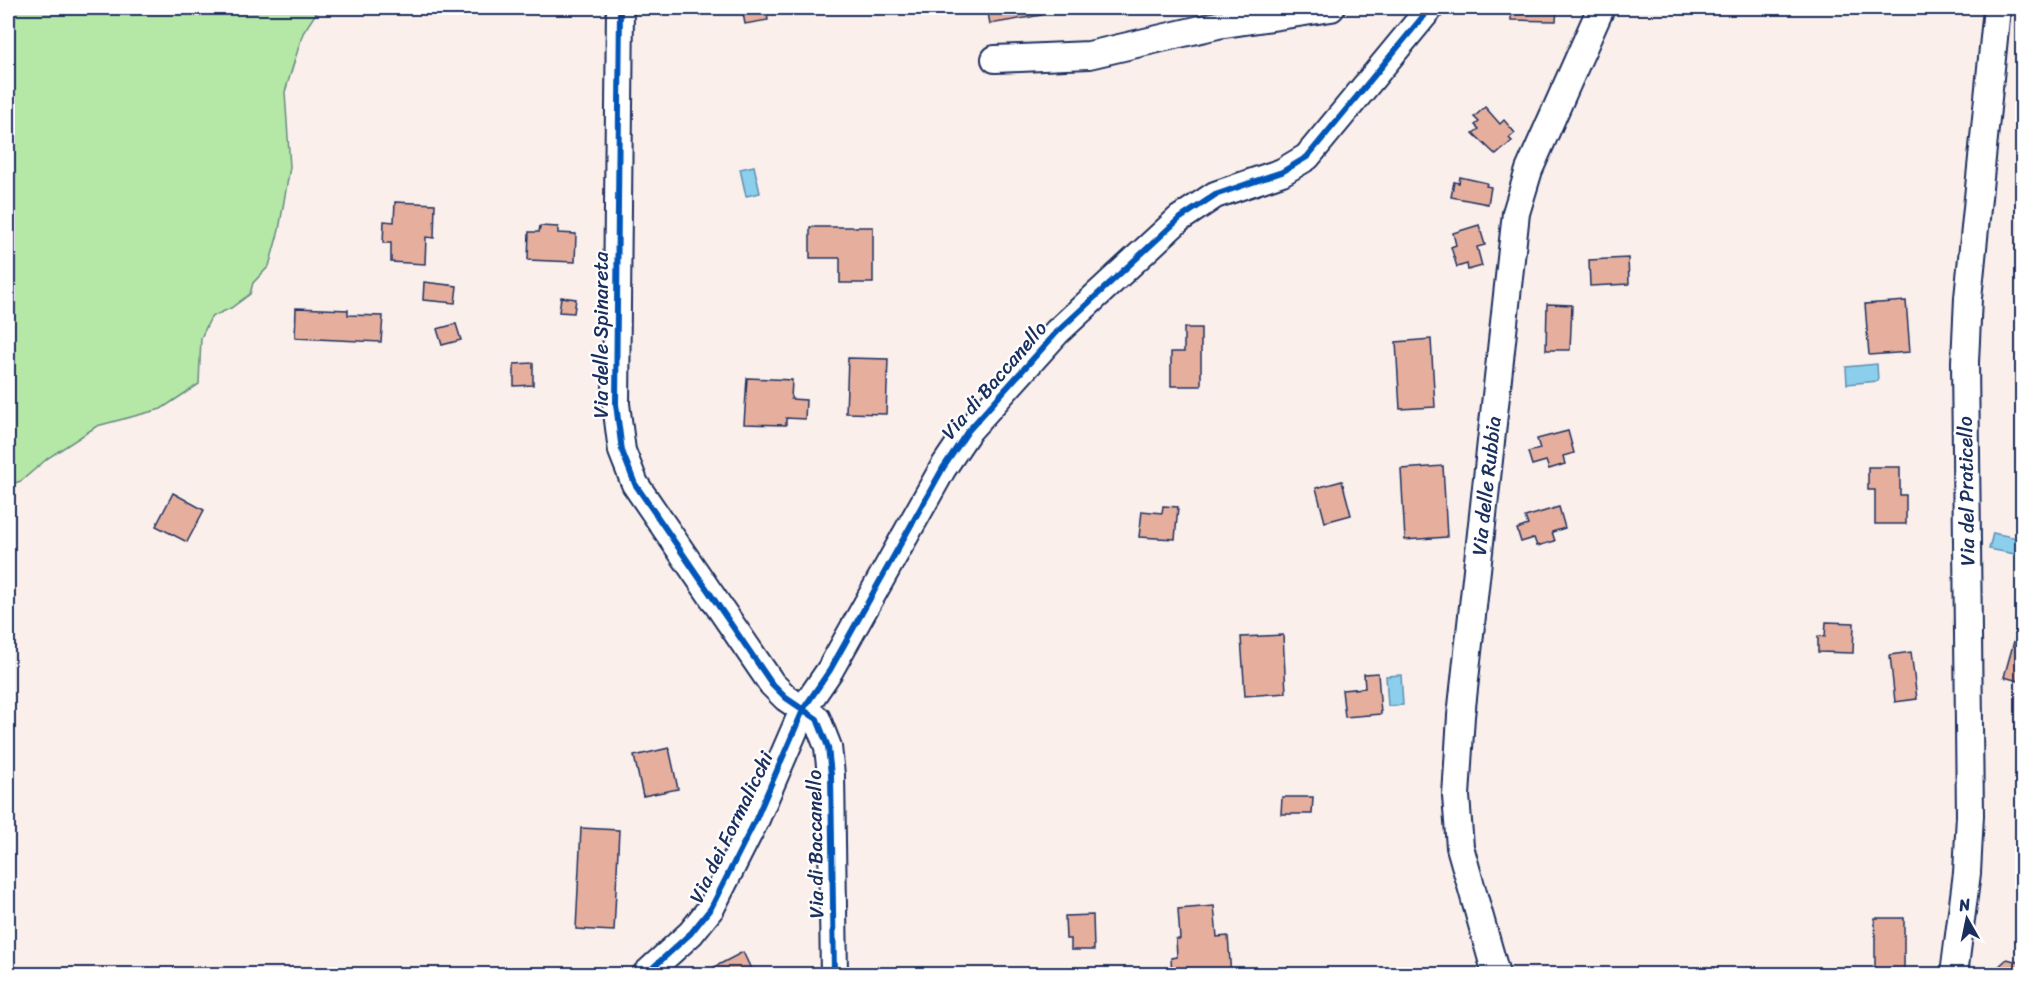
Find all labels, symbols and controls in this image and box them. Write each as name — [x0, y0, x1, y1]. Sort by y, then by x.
street label: Via delle Spinareta — [584, 251, 619, 418]
street label: Via di Baccanello — [932, 313, 1056, 448]
street label: Via delle Rubbia — [1462, 414, 1512, 557]
street label: Via del Praticello — [1948, 416, 1985, 566]
street label: Via dei Formalicchi — [679, 744, 784, 909]
street label: Via di Baccanello — [797, 769, 834, 919]
north arrow — [1937, 889, 1997, 949]
text: N — [1956, 889, 1973, 920]

